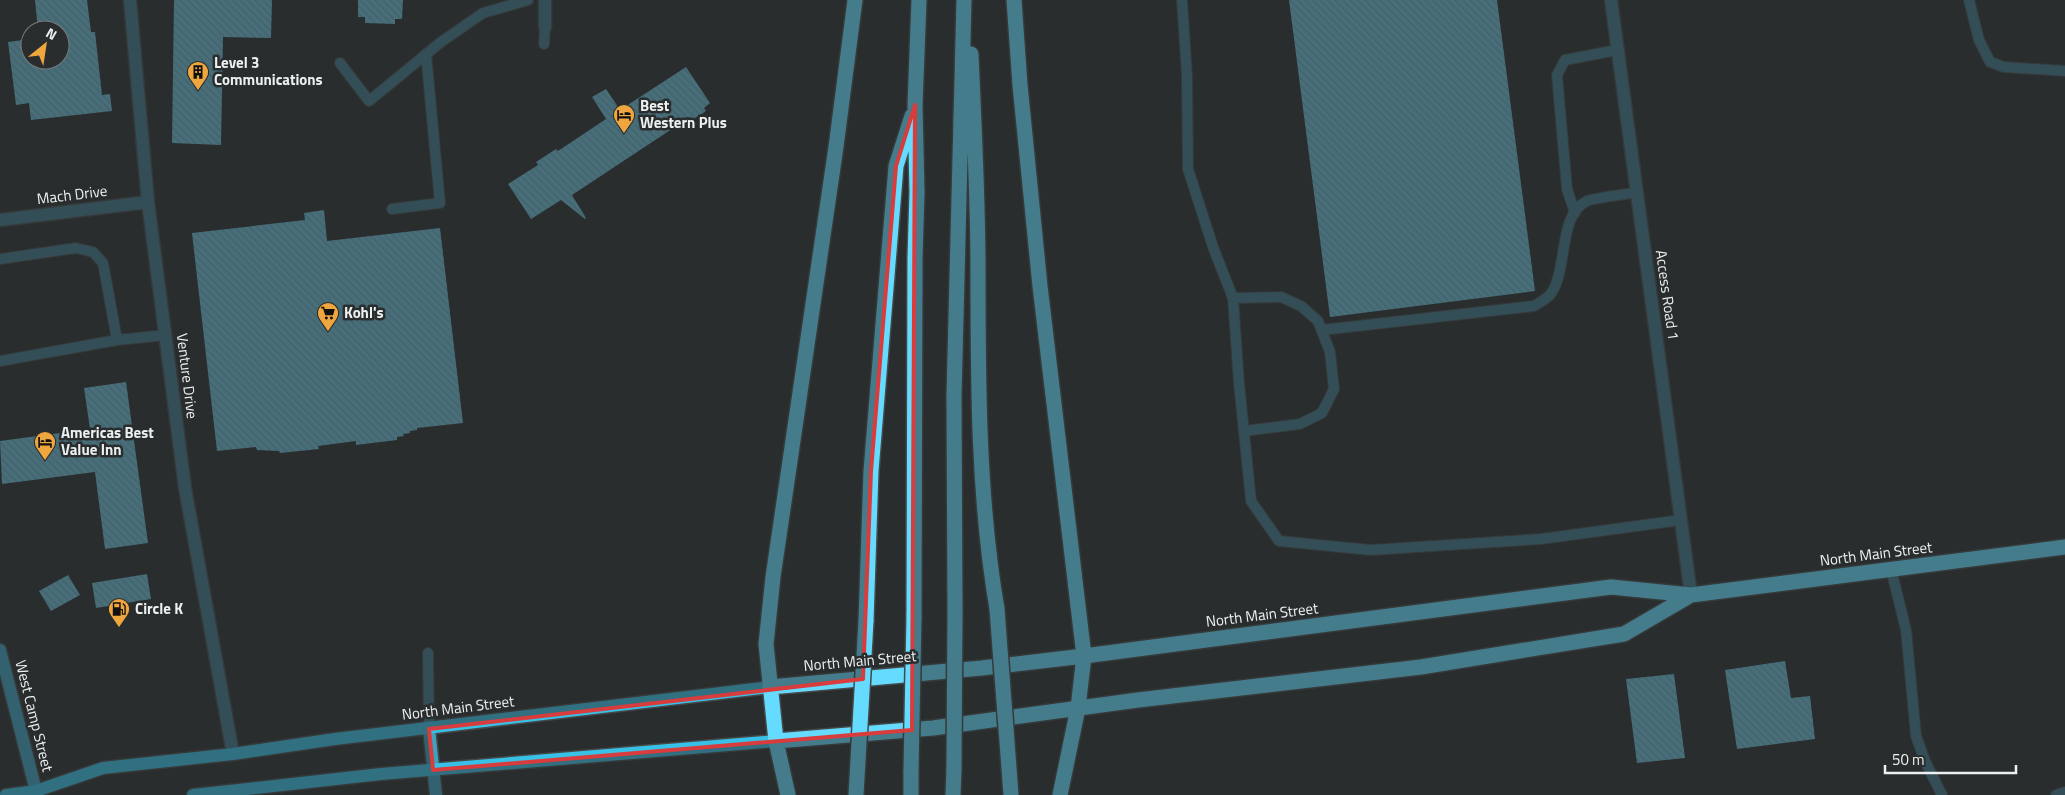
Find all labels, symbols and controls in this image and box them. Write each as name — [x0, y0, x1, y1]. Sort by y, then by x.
north arrow — [20, 20, 70, 70]
text: N — [42, 22, 61, 45]
place label: Level 3 Communications — [214, 51, 323, 91]
building icon: Level 3 Communications — [186, 60, 210, 91]
place label: Best Western Plus — [640, 94, 727, 134]
hotel icon: Best Western Plus — [612, 103, 636, 134]
street label: Mach Drive — [35, 179, 108, 210]
street label: Access Road 1 — [1650, 248, 1685, 341]
supermarket icon: Kohl's — [316, 301, 340, 332]
place label: Kohl's — [344, 301, 384, 324]
street label: Venture Drive — [171, 332, 204, 420]
place label: Americas Best Value Inn — [61, 421, 154, 461]
hotel icon: Americas Best Value Inn — [33, 430, 57, 461]
street label: North Main Street — [1818, 535, 1934, 572]
street label: North Main Street — [1204, 596, 1320, 633]
fuel station icon: Circle K — [107, 597, 131, 628]
place label: Circle K — [135, 597, 183, 620]
street label: North Main Street — [803, 644, 918, 677]
street label: West Camp Street — [10, 658, 60, 775]
street label: North Main Street — [400, 689, 516, 726]
scale bar — [1885, 742, 2016, 774]
text: 50 m — [1892, 748, 1925, 771]

